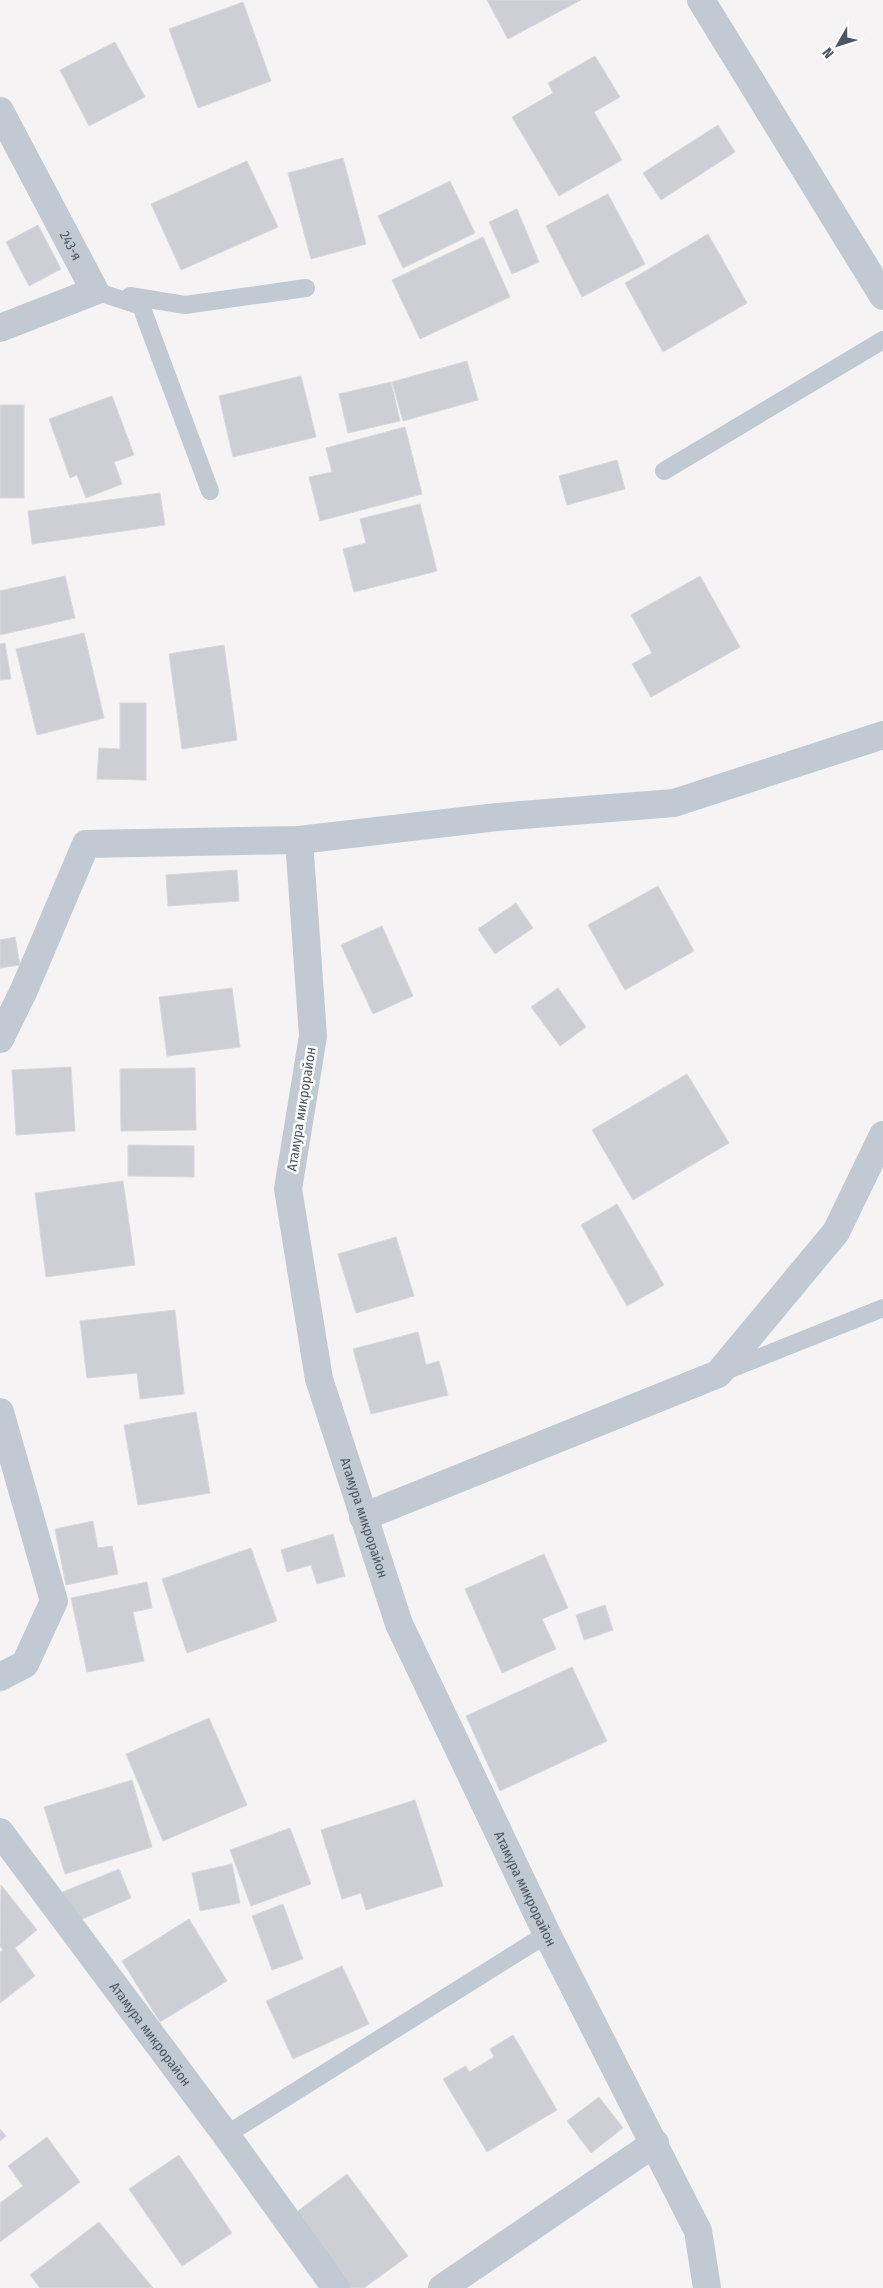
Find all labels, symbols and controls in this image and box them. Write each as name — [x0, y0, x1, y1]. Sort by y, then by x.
north arrow — [813, 20, 863, 70]
text: N — [819, 44, 838, 61]
street label: 243-я — [56, 228, 85, 263]
street label: Атамура микрорайон — [283, 1046, 320, 1172]
street label: Атамура микрорайон — [336, 1456, 391, 1580]
street label: Атамура микрорайон — [490, 1829, 560, 1949]
street label: Атамура микрорайон — [106, 1979, 195, 2090]

